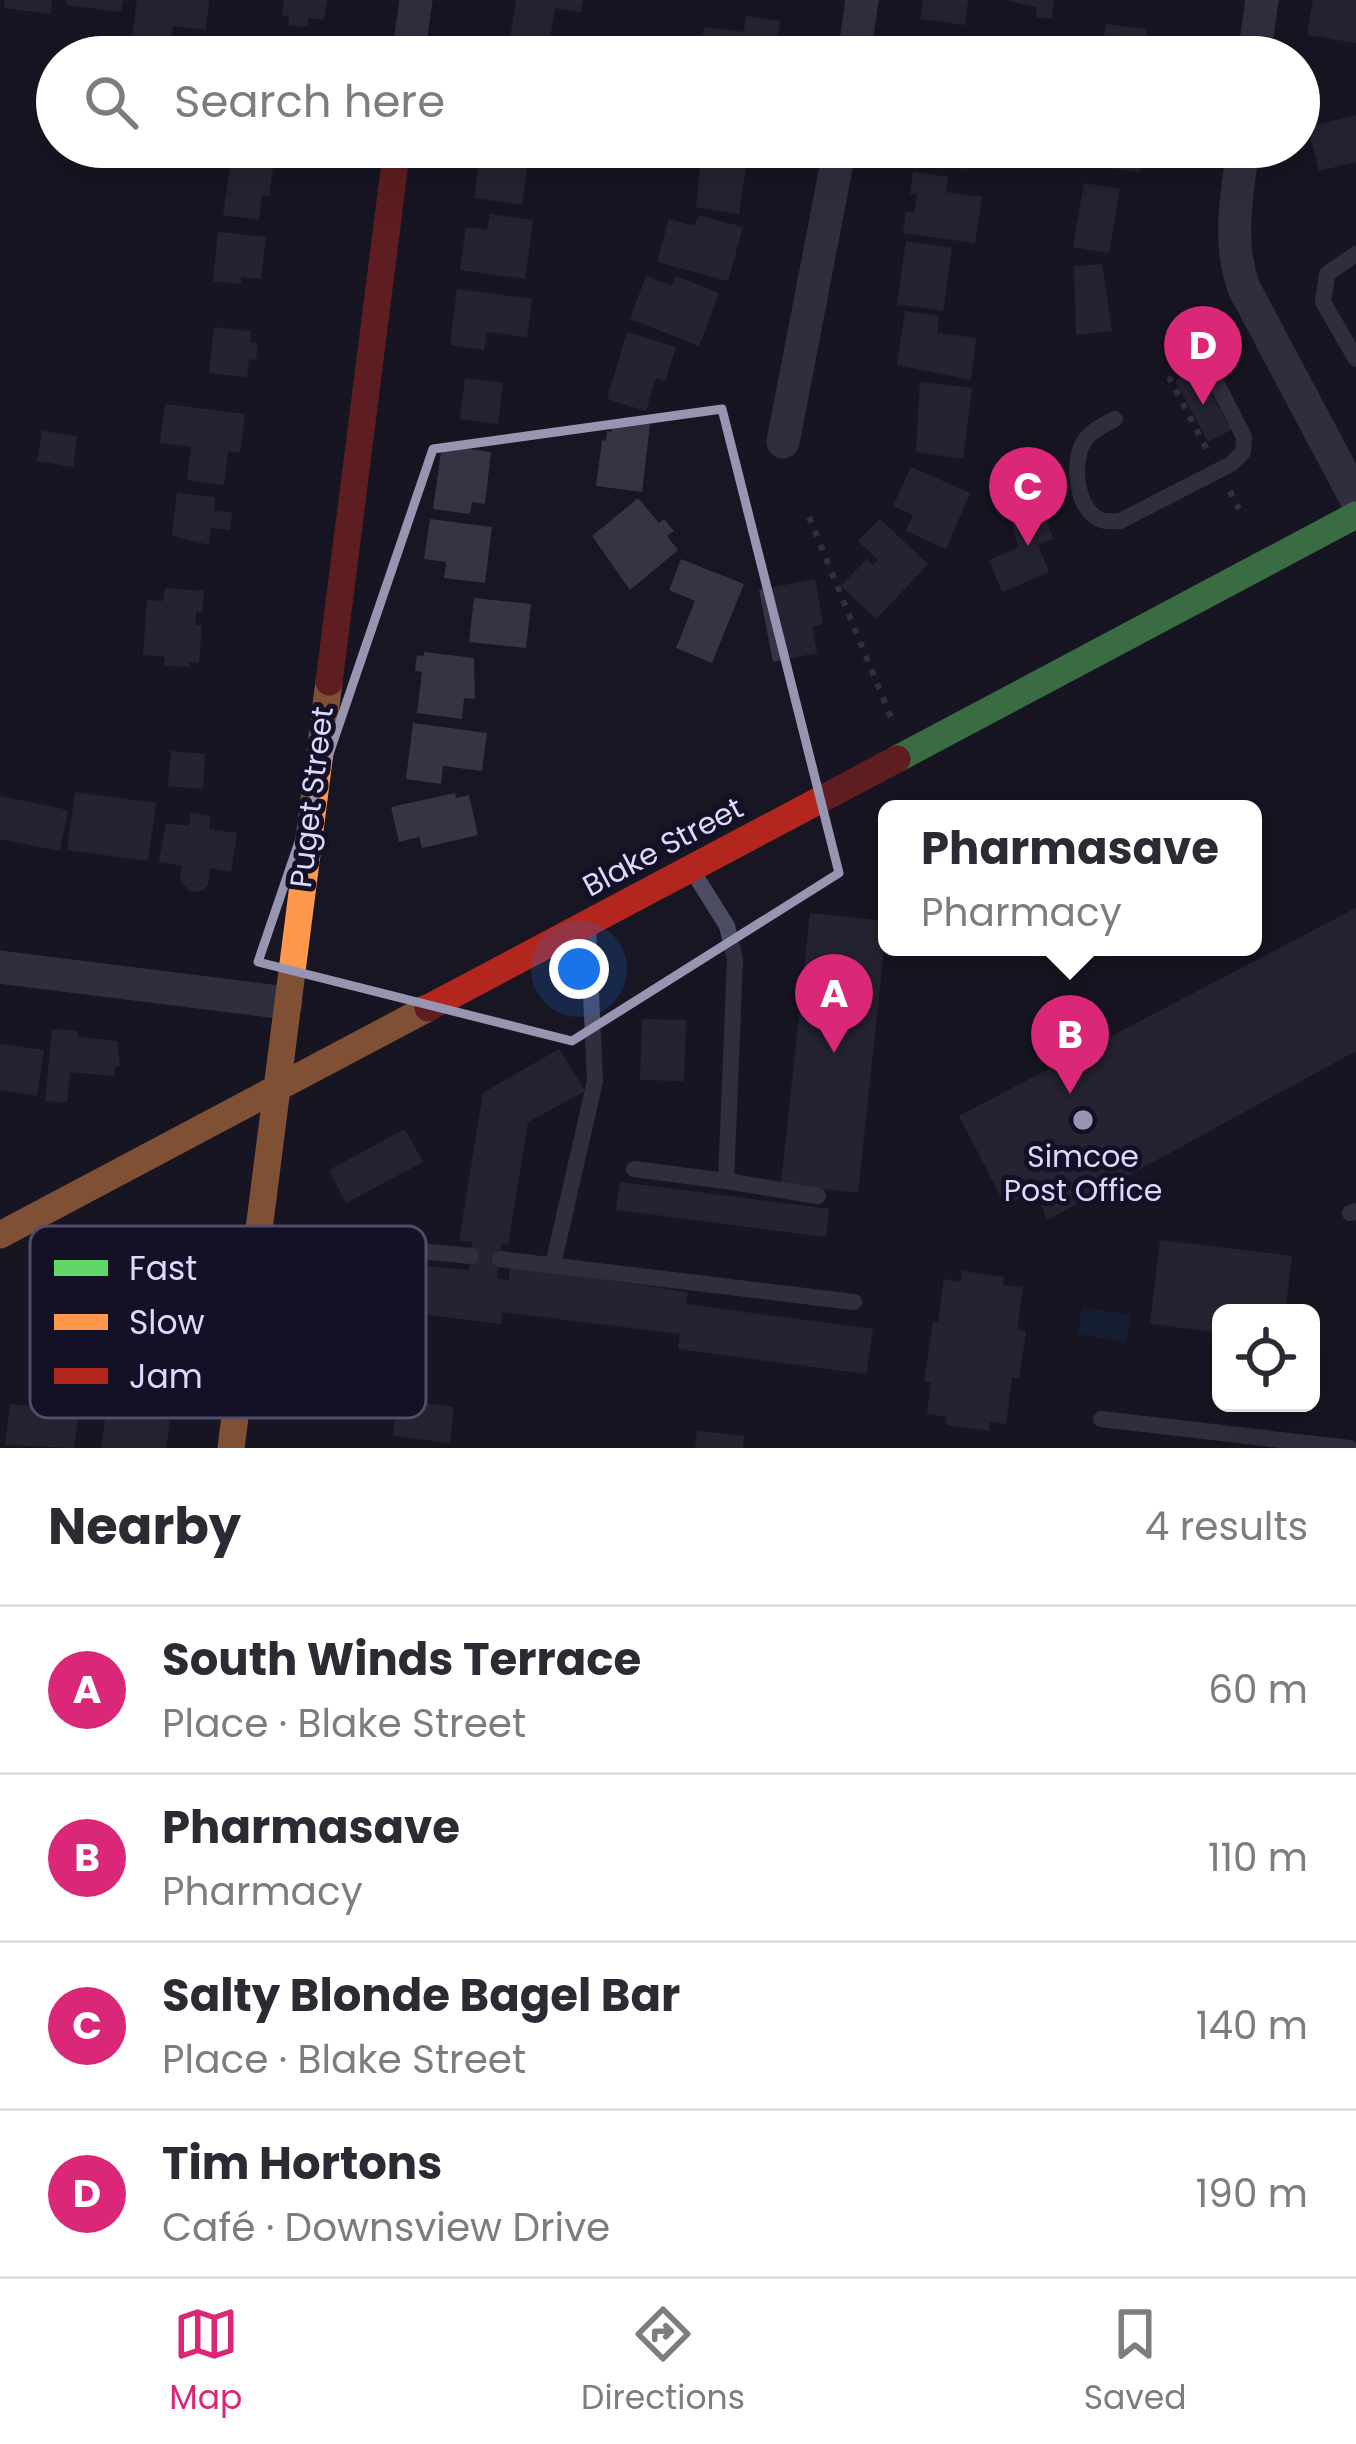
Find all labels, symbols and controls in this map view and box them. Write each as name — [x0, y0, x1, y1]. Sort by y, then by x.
search box — [36, 36, 1320, 168]
icon: search — [78, 69, 144, 135]
text: Search here — [174, 70, 445, 133]
pin: D — [1164, 306, 1242, 405]
pin: C — [989, 447, 1067, 546]
street label: Puget Street — [279, 704, 344, 890]
street label: Blake Street — [575, 786, 751, 907]
popup — [878, 800, 1262, 956]
text: Pharmasave — [921, 817, 1219, 880]
text: Pharmacy — [921, 885, 1122, 940]
your location — [549, 939, 609, 999]
pin: A — [795, 954, 873, 1053]
pin: B — [1031, 995, 1109, 1094]
marker: Simcoe Post Office — [1070, 1107, 1096, 1133]
place label: Simcoe Post Office — [1004, 1135, 1162, 1212]
legend — [30, 1226, 426, 1418]
text: Fast — [129, 1245, 197, 1292]
text: Slow — [129, 1299, 205, 1346]
map controls — [1212, 1304, 1320, 1412]
button: locate — [1212, 1304, 1320, 1412]
text: Jam — [129, 1353, 203, 1400]
text: Nearby — [48, 1490, 241, 1562]
text: 4 results — [1145, 1499, 1308, 1554]
text: South Winds Terrace — [162, 1628, 641, 1691]
text: A — [73, 1662, 101, 1717]
text: 60 m — [1208, 1662, 1308, 1717]
text: Place · Blake Street — [162, 1696, 526, 1751]
text: Pharmasave — [162, 1796, 460, 1859]
text: B — [74, 1830, 100, 1885]
text: 110 m — [1208, 1830, 1308, 1885]
text: Pharmacy — [162, 1864, 363, 1919]
text: Salty Blonde Bagel Bar — [162, 1964, 680, 2027]
text: C — [72, 1998, 102, 2053]
text: 140 m — [1196, 1998, 1308, 2053]
text: Place · Blake Street — [162, 2032, 526, 2087]
text: Tim Hortons — [162, 2132, 442, 2195]
text: D — [73, 2166, 101, 2221]
text: 190 m — [1196, 2166, 1308, 2221]
text: Café · Downsview Drive — [162, 2200, 610, 2255]
tab: Map — [169, 2301, 242, 2423]
tab: Directions — [581, 2301, 745, 2423]
tab: Saved — [1084, 2301, 1187, 2423]

